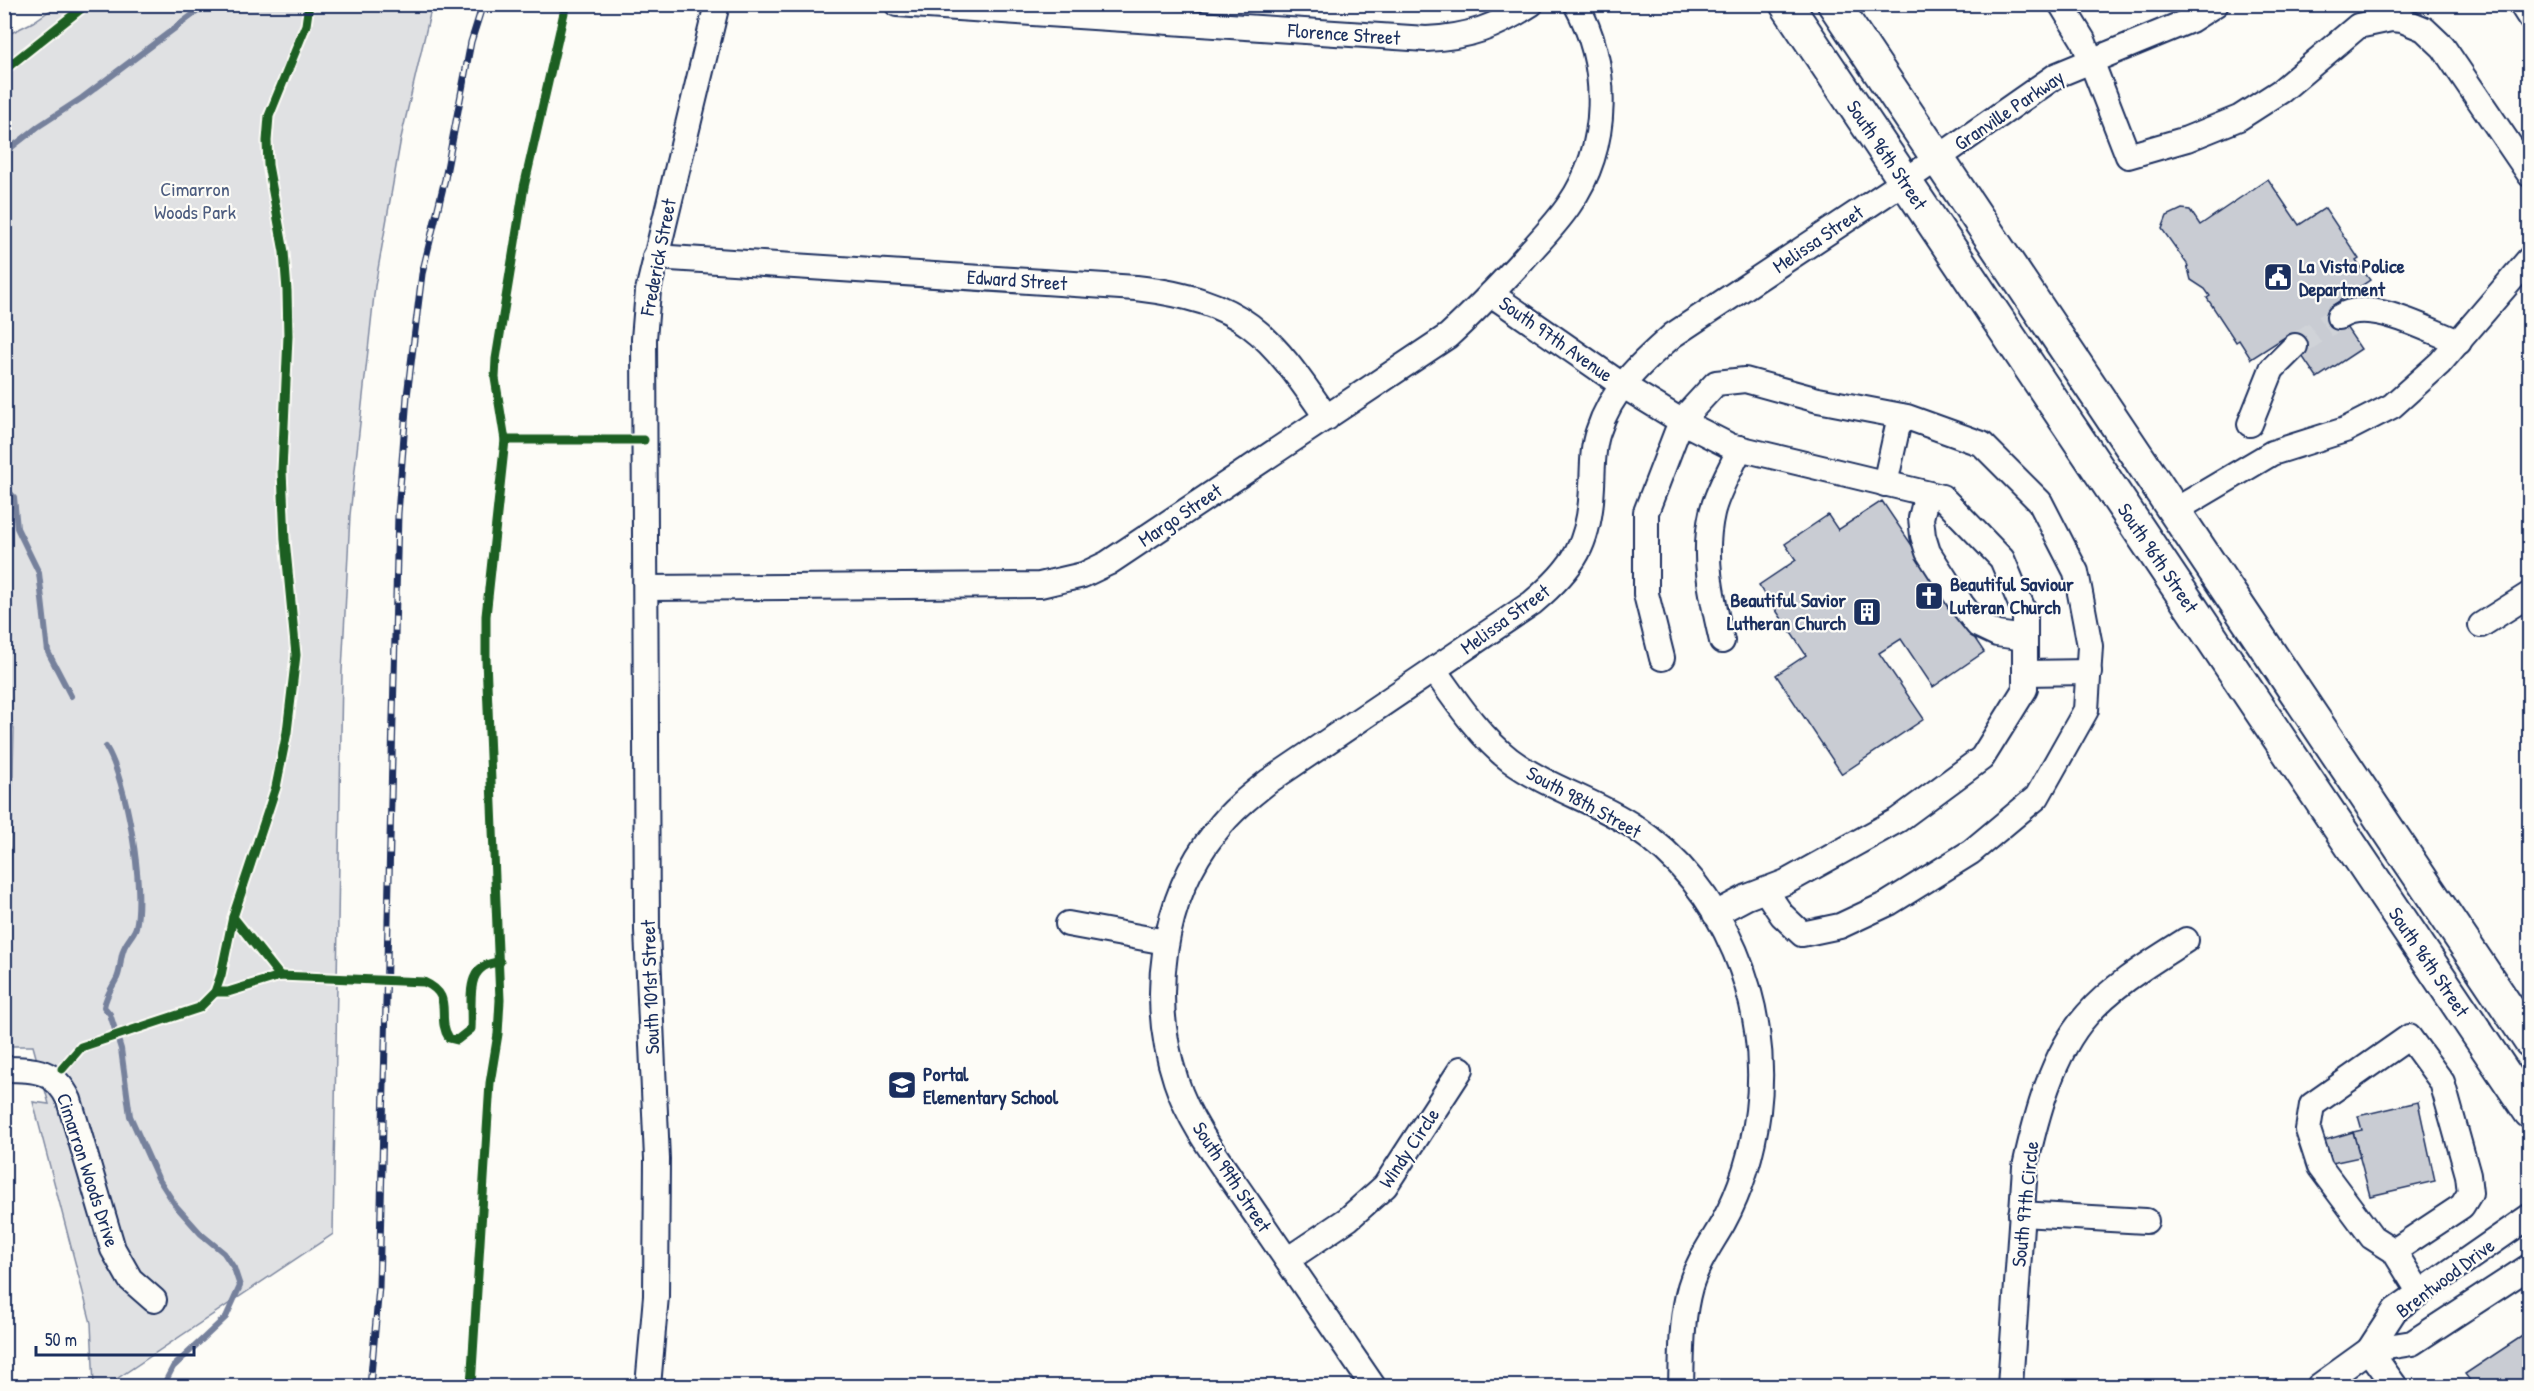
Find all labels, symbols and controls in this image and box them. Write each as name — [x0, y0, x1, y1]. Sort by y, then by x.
street label: Florence Street — [1286, 16, 1402, 51]
street label: Granville Parkway — [1949, 63, 2069, 156]
street label: South 96th Street — [1841, 95, 1935, 216]
park label: Cimarron Woods Park — [154, 175, 236, 225]
street label: Frederick Street — [633, 195, 682, 319]
street label: Melissa Street — [1767, 198, 1869, 279]
place label: La Vista Police Department — [2299, 252, 2405, 303]
public building icon: La Vista Police Department — [2262, 261, 2294, 293]
street label: Edward Street — [966, 263, 1069, 297]
street label: South 97th Avenue — [1494, 289, 1619, 388]
street label: Margo Street — [1133, 476, 1228, 552]
street label: South 96th Street — [2112, 498, 2206, 619]
place label: Beautiful Saviour Luteran Church — [1950, 570, 2074, 620]
street label: Melissa Street — [1455, 576, 1556, 660]
church icon: Beautiful Saviour Luteran Church — [1913, 580, 1945, 612]
place label: Beautiful Savior Lutheran Church — [1727, 586, 1847, 636]
building icon: Beautiful Savior Lutheran Church — [1851, 596, 1883, 628]
street label: South 98th Street — [1522, 759, 1648, 845]
street label: South 96th Street — [2383, 902, 2477, 1023]
street label: South 101st Street — [634, 918, 665, 1055]
place label: Portal Elementary School — [923, 1060, 1059, 1111]
school or university icon: Portal Elementary School — [886, 1069, 918, 1101]
street label: Cimarron Woods Drive — [51, 1090, 126, 1250]
street label: Windy Circle — [1372, 1102, 1445, 1193]
street label: South 99th Street — [1187, 1116, 1279, 1238]
street label: South 97th Circle — [2004, 1140, 2045, 1268]
street label: Brentwood Drive — [2390, 1232, 2500, 1324]
scale bar — [36, 1319, 194, 1357]
text: 50 m — [45, 1327, 77, 1352]

